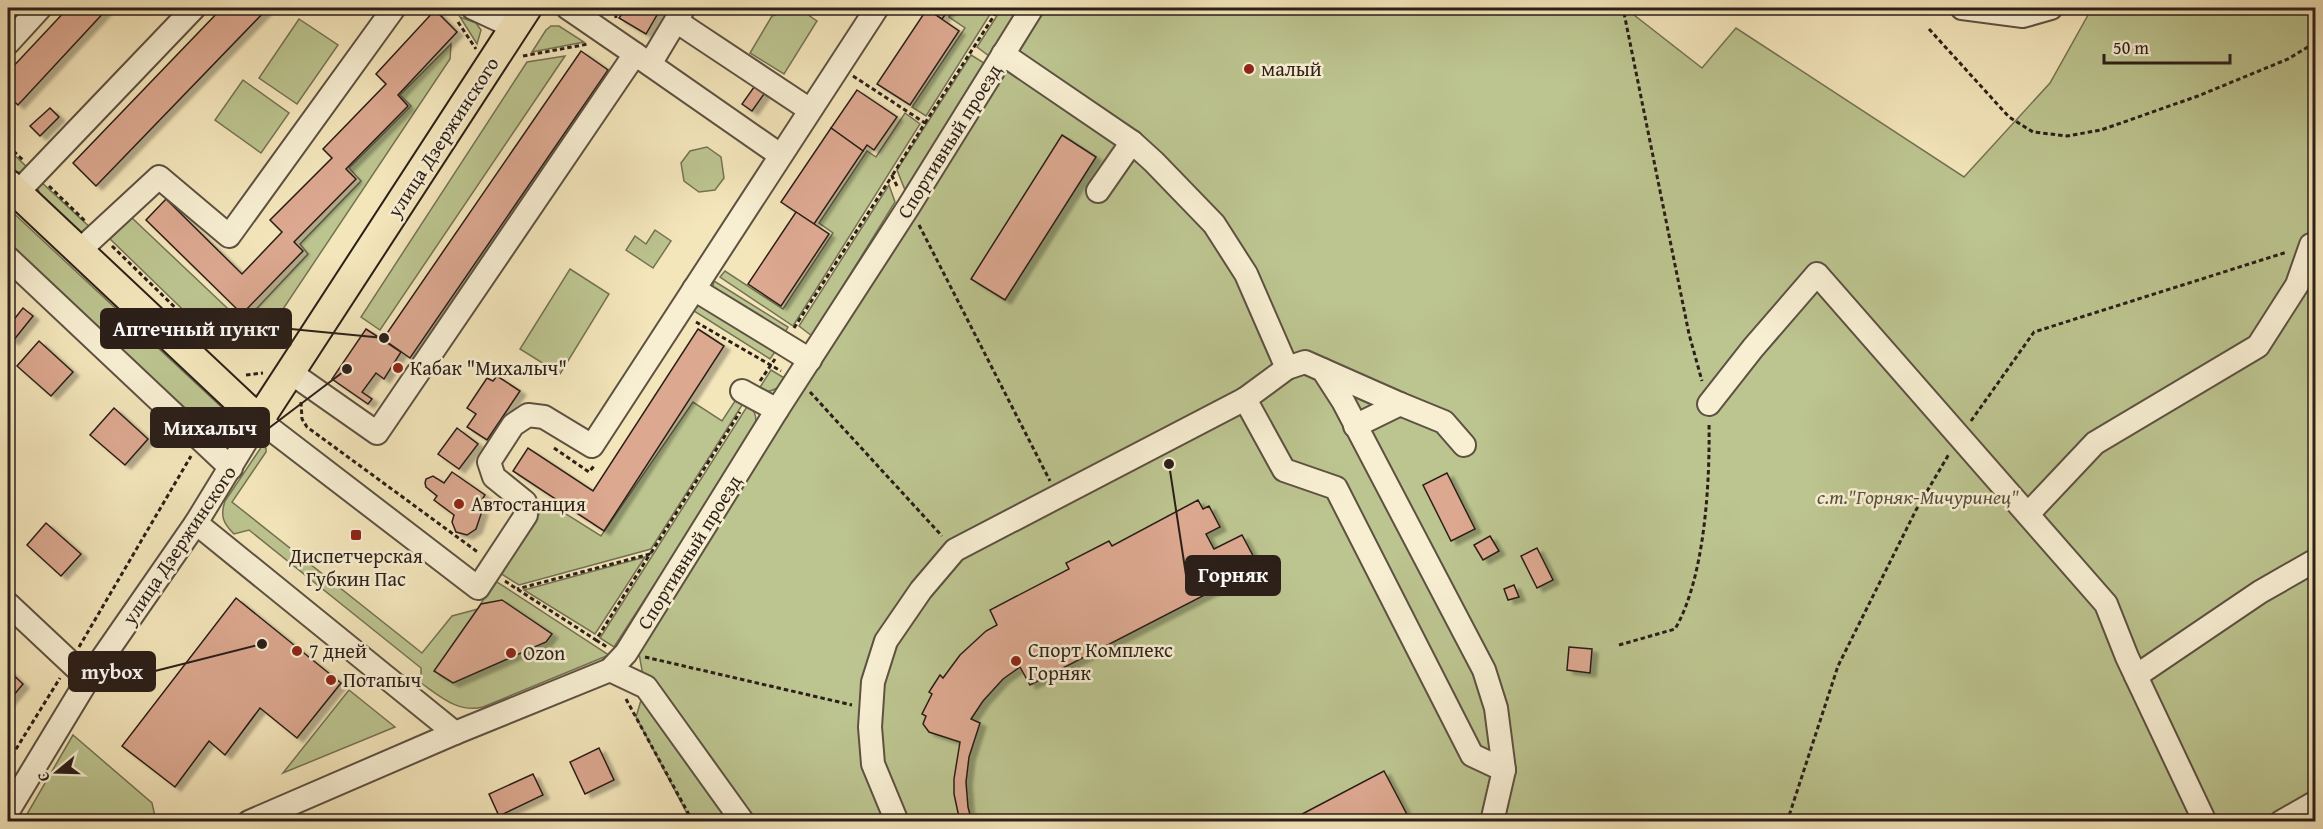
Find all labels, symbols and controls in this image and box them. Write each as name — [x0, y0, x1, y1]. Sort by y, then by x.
scale bar — [2104, 27, 2230, 65]
text: 50 m — [2113, 34, 2149, 61]
street label: улица Дзержинского — [379, 51, 505, 224]
place label: малый — [1261, 54, 1322, 83]
street label: Спортивный проезд — [889, 58, 1008, 224]
marker: малый — [1242, 62, 1256, 76]
callout: Аптечный пункт — [101, 309, 291, 348]
text: Аптечный пункт — [113, 313, 280, 344]
place label: Кабак "Михалыч" — [410, 353, 567, 382]
marker: Кабак "Михалыч" — [391, 361, 405, 375]
callout: Михалыч — [151, 408, 269, 447]
text: Михалыч — [163, 412, 257, 443]
street label: улица Дзержинского — [114, 459, 243, 631]
street label: Спортивный проезд — [629, 469, 748, 635]
park label: с.т."Горняк-Мичуринец" — [1817, 482, 2019, 511]
place label: Автостанция — [471, 489, 586, 518]
marker: Автостанция — [452, 497, 466, 511]
marker: Диспетчерская Губкин Пас — [349, 528, 363, 542]
place label: Диспетчерская Губкин Пас — [288, 541, 423, 593]
callout: Горняк — [1186, 556, 1280, 595]
text: Горняк — [1198, 559, 1269, 590]
place label: Спорт Комплекс Горняк — [1028, 635, 1173, 687]
place label: 7 дней — [309, 636, 367, 665]
place label: Ozon — [523, 638, 565, 667]
marker: 7 дней — [290, 644, 304, 658]
marker: Ozon — [504, 646, 518, 660]
callout: mybox — [69, 652, 155, 691]
marker: Спорт Комплекс Горняк — [1009, 654, 1023, 668]
text: mybox — [81, 656, 143, 687]
place label: Потапыч — [343, 665, 422, 694]
marker: Потапыч — [324, 673, 338, 687]
north arrow — [27, 742, 87, 802]
text: С — [30, 769, 56, 785]

